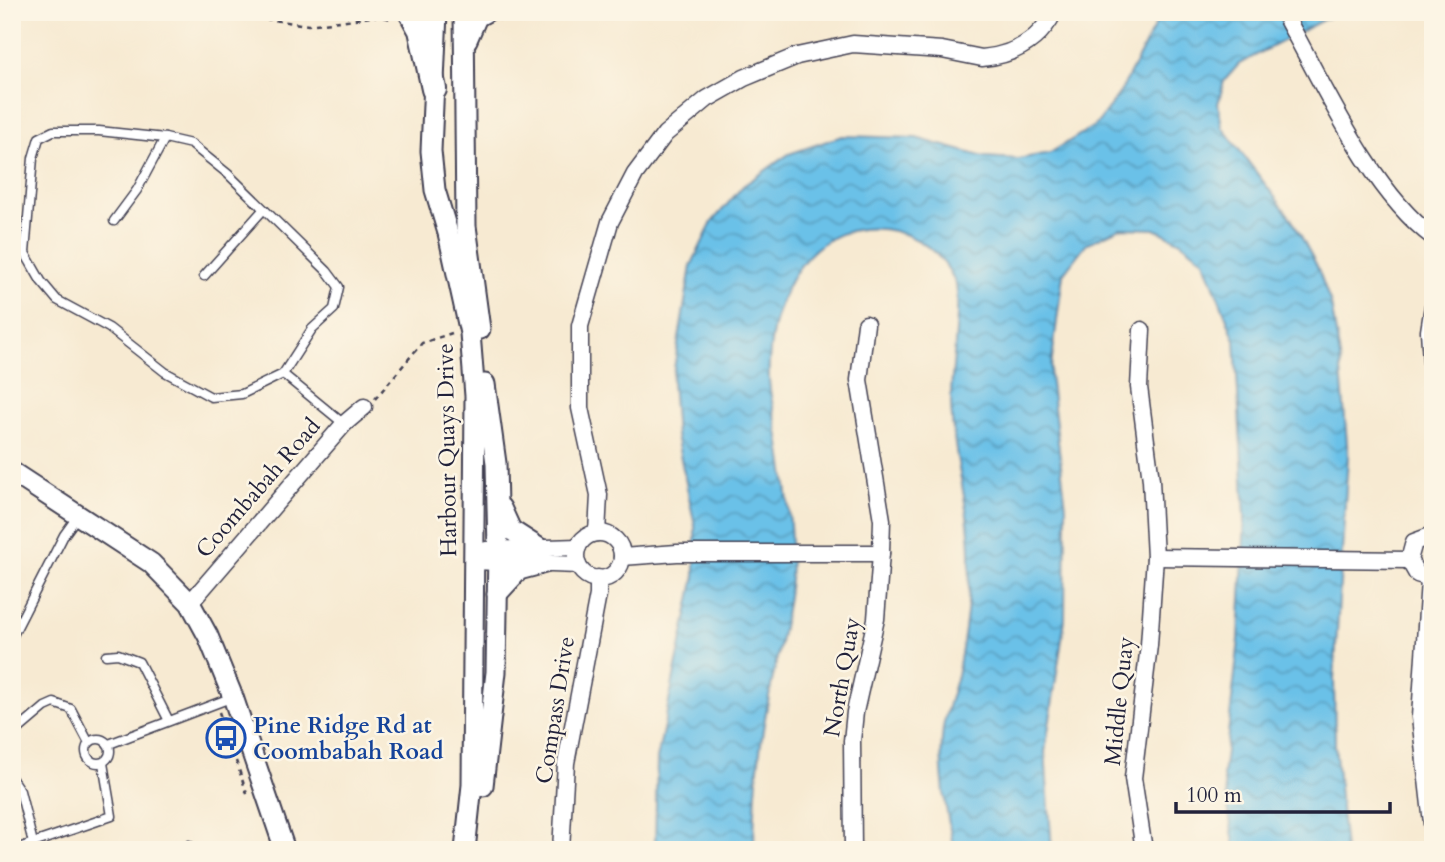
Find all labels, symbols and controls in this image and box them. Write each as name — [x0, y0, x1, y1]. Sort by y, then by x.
street label: Harbour Quays Drive — [430, 343, 464, 557]
street label: Coombabah Road — [189, 411, 328, 565]
street label: North Quay — [816, 615, 868, 739]
street label: Compass Drive — [528, 634, 582, 786]
street label: Middle Quay — [1097, 635, 1141, 767]
place label: Pine Ridge Rd at Coombabah Road — [253, 710, 444, 767]
bus stop icon: Pine Ridge Rd at Coombabah Road — [205, 717, 247, 759]
scale bar — [1176, 771, 1389, 815]
text: 100 m — [1186, 781, 1242, 810]

